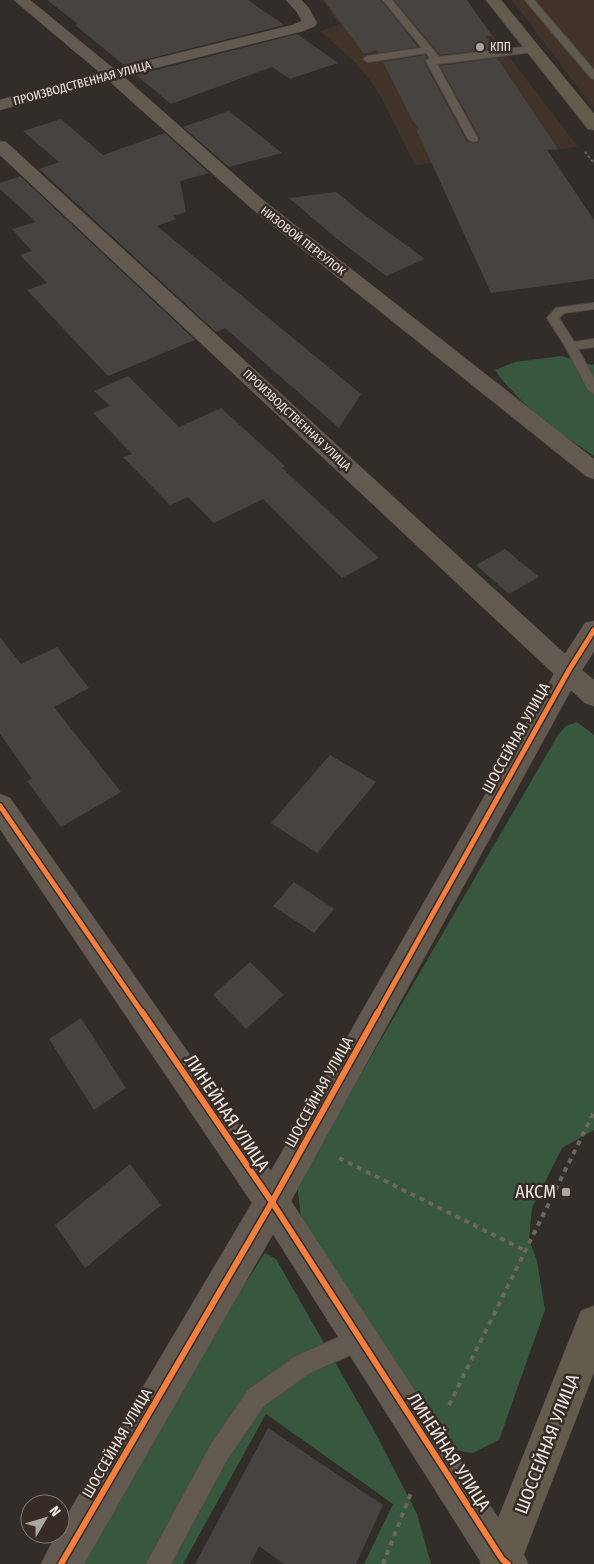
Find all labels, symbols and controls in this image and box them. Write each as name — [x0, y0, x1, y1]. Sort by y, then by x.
place label: КПП — [490, 40, 511, 54]
marker: КПП — [474, 41, 486, 53]
street label: ПРОИЗВОДСТВЕННАЯ УЛИЦА — [12, 58, 153, 108]
street label: НИЗОВОЙ ПЕРЕУЛОК — [258, 203, 349, 279]
street label: ПРОИЗВОДСТВЕННАЯ УЛИЦА — [240, 366, 354, 474]
street label: ШОССЕЙНАЯ УЛИЦА — [478, 680, 554, 796]
street label: ШОССЕЙНАЯ УЛИЦА — [281, 1034, 357, 1150]
street label: ЛИНЕЙНАЯ УЛИЦА — [180, 1050, 275, 1176]
place label: АКСМ — [515, 1181, 556, 1203]
marker: АКСМ — [560, 1186, 572, 1198]
street label: ШОССЕЙНАЯ УЛИЦА — [510, 1370, 584, 1517]
street label: ШОССЕЙНАЯ УЛИЦА — [78, 1385, 156, 1501]
street label: ЛИНЕЙНАЯ УЛИЦА — [403, 1389, 496, 1516]
north arrow — [20, 1494, 70, 1544]
text: N — [46, 1503, 64, 1520]

